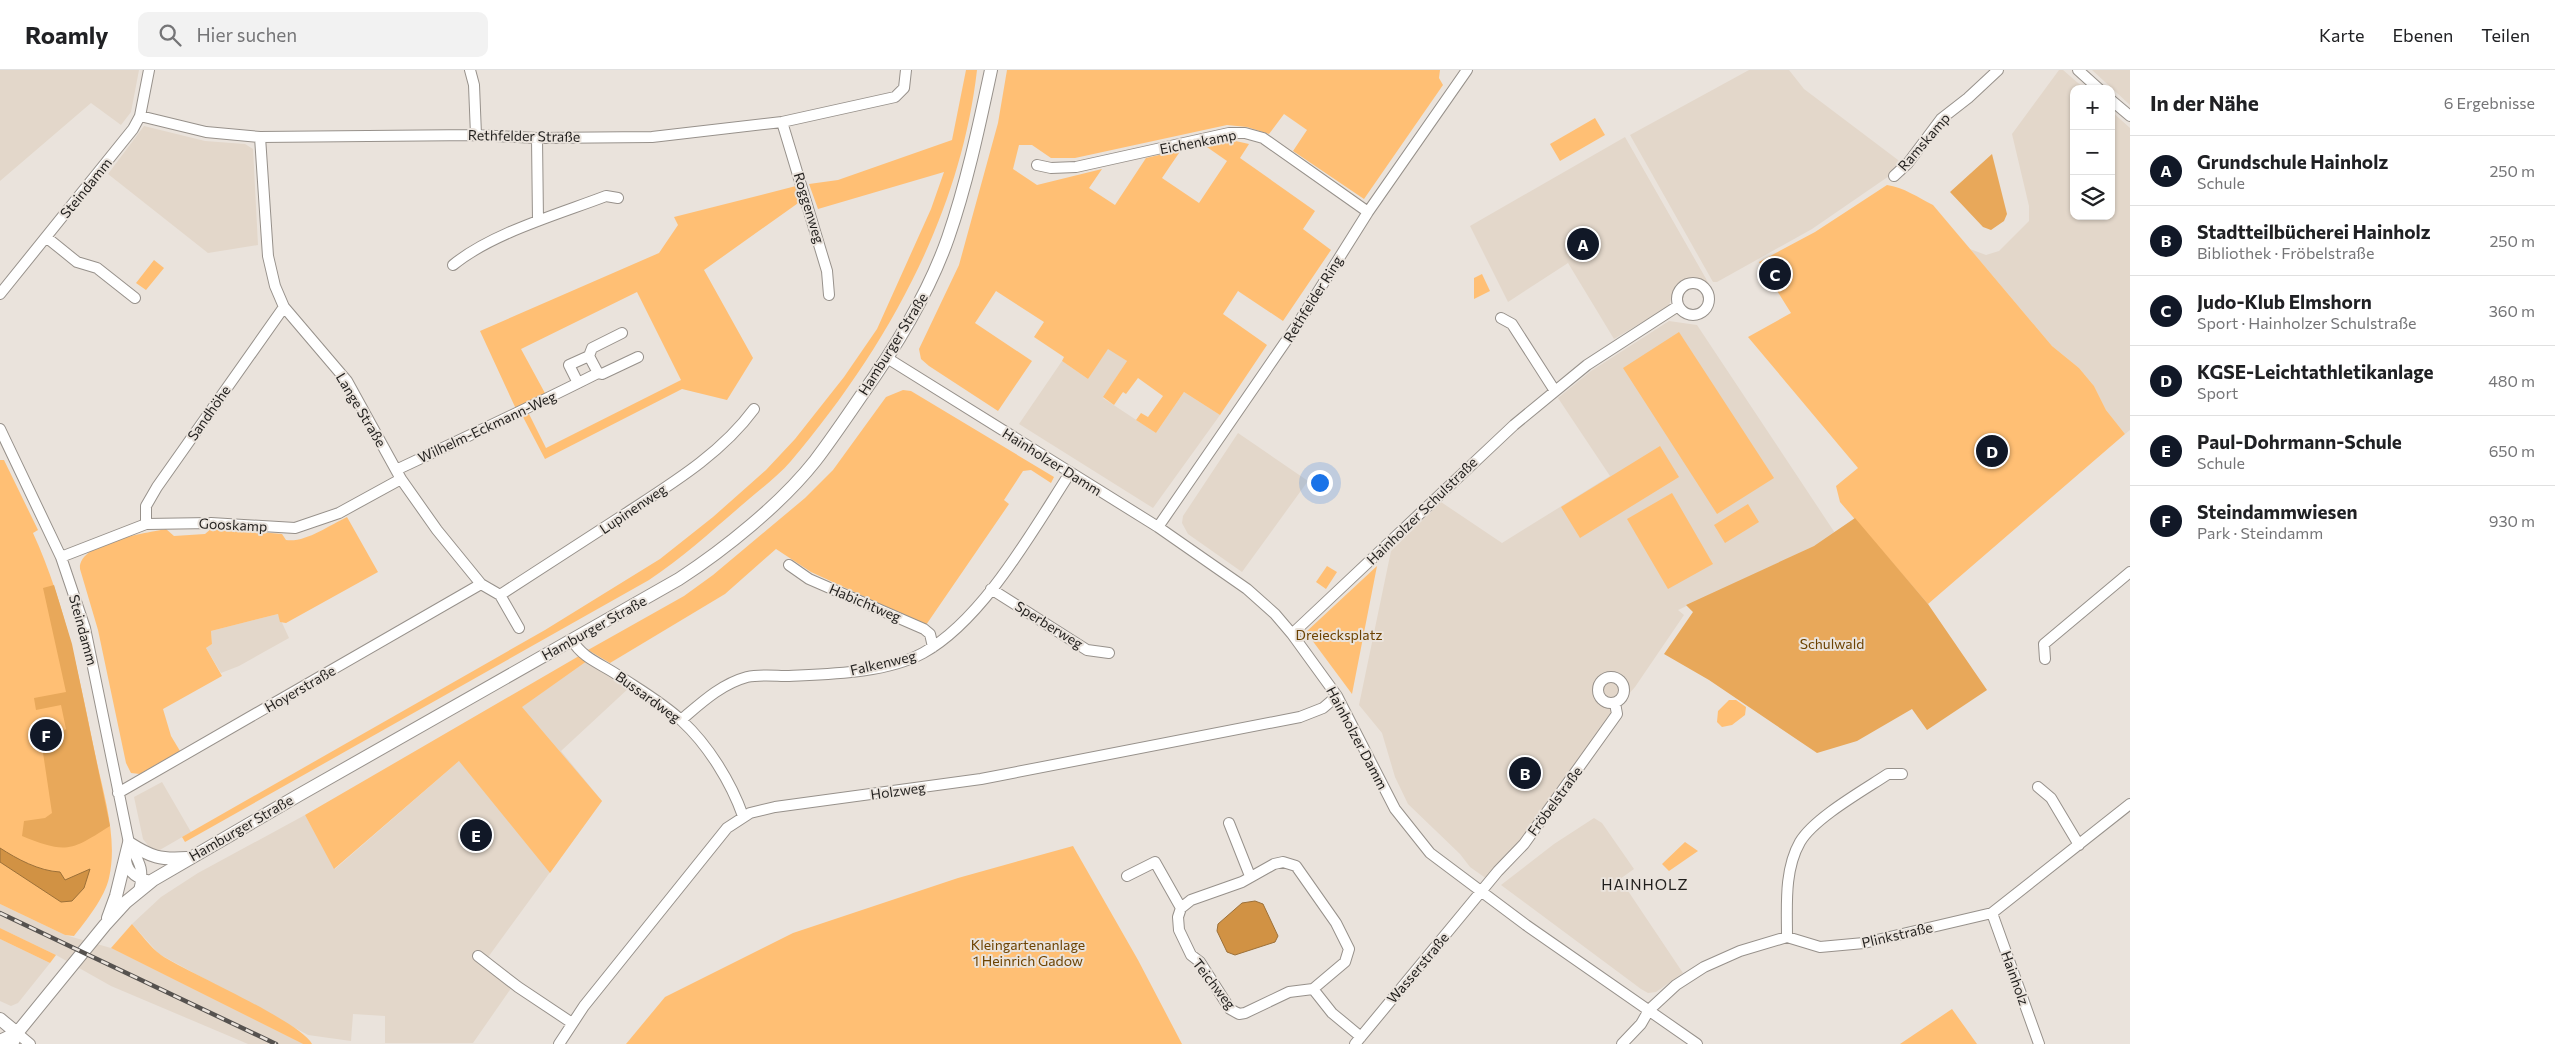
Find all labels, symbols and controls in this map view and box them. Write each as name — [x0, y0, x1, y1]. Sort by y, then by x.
search box — [138, 12, 488, 57]
text: Roamly — [25, 20, 108, 49]
icon: search — [156, 21, 184, 49]
text: Hier suchen — [196, 23, 297, 46]
text: Karte — [2319, 24, 2364, 46]
text: Ebenen — [2392, 24, 2453, 46]
text: Teilen — [2481, 24, 2530, 46]
map controls — [2070, 85, 2115, 220]
button: + — [2070, 85, 2115, 130]
text: In der Nähe — [2150, 90, 2259, 115]
text: 6 Ergebnisse — [2444, 93, 2535, 112]
street label: Ramskamp — [1894, 109, 1953, 174]
street label: Rethfelder Straße — [468, 126, 580, 145]
street label: Eichenkamp — [1158, 126, 1238, 157]
button: − — [2070, 130, 2115, 175]
text: Grundschule Hainholz — [2197, 150, 2388, 173]
street label: Steindamm — [56, 154, 115, 221]
text: A — [2160, 161, 2172, 180]
text: 250 m — [2489, 161, 2535, 180]
street label: Roggenweg — [791, 170, 828, 246]
text: Schule — [2197, 173, 2245, 192]
button: layers — [2070, 175, 2115, 220]
text: Stadtteilbücherei Hainholz — [2197, 220, 2430, 243]
pin: A — [1567, 225, 1599, 263]
text: B — [2161, 231, 2171, 250]
text: 250 m — [2489, 231, 2535, 250]
text: Bibliothek · Fröbelstraße — [2197, 243, 2374, 262]
street label: Rethfelder Ring — [1279, 252, 1346, 345]
pin: C — [1759, 255, 1791, 293]
street label: Hamburger Straße — [854, 289, 931, 398]
text: Judo-Klub Elmshorn — [2197, 290, 2372, 313]
text: C — [2161, 301, 2171, 320]
text: 360 m — [2489, 301, 2535, 320]
text: Sport · Hainholzer Schulstraße — [2197, 313, 2417, 332]
text: KGSE-Leichtathletikanlage — [2197, 360, 2434, 383]
street label: Lange Straße — [333, 370, 390, 450]
text: D — [2160, 371, 2172, 390]
text: 480 m — [2488, 371, 2535, 390]
street label: Sandhöhe — [183, 382, 234, 444]
text: Sport — [2197, 383, 2238, 402]
street label: Wilhelm-Eckmann-Weg — [415, 387, 559, 466]
street label: Hainholzer Damm — [999, 424, 1105, 499]
text: Paul-Dohrmann-Schule — [2197, 430, 2402, 453]
pin: D — [1976, 432, 2008, 470]
text: E — [2161, 441, 2171, 460]
text: 650 m — [2489, 441, 2535, 460]
street label: Hainholzer Schulstraße — [1363, 453, 1481, 568]
text: Schule — [2197, 453, 2245, 472]
your location — [1307, 470, 1333, 496]
street label: Lupinenweg — [596, 480, 670, 537]
text: Steindammwiesen — [2197, 500, 2357, 523]
text: F — [2161, 511, 2171, 530]
text: 930 m — [2489, 511, 2535, 530]
street label: Gooskamp — [198, 514, 268, 535]
text: Park · Steindamm — [2197, 523, 2323, 542]
street label: Habichtweg — [827, 580, 904, 625]
street label: Hamburger Straße — [538, 592, 649, 663]
street label: Steindamm — [66, 593, 101, 667]
street label: Sperberweg — [1012, 597, 1087, 652]
park label: Dreiecksplatz — [1296, 626, 1382, 643]
park label: Schulwald — [1800, 635, 1864, 652]
street label: Falkenweg — [848, 647, 918, 678]
street label: Hoyerstraße — [261, 661, 338, 716]
street label: Bussardweg — [612, 667, 684, 726]
street label: Hainholzer Damm — [1323, 683, 1392, 792]
pin: F — [30, 716, 62, 754]
pin: B — [1509, 754, 1541, 792]
street label: Fröbelstraße — [1524, 763, 1585, 839]
street label: Holzweg — [869, 778, 927, 803]
street label: Hamburger Straße — [186, 791, 296, 864]
pin: E — [460, 816, 492, 854]
district label: HAINHOLZ — [1601, 875, 1689, 893]
street label: Plinkstraße — [1860, 918, 1934, 951]
street label: Wasserstraße — [1383, 929, 1452, 1006]
park label: Kleingartenanlage 1 Heinrich Gadow — [971, 936, 1085, 969]
street label: Hainholz — [1998, 948, 2033, 1007]
street label: Teichweg — [1189, 955, 1240, 1013]

